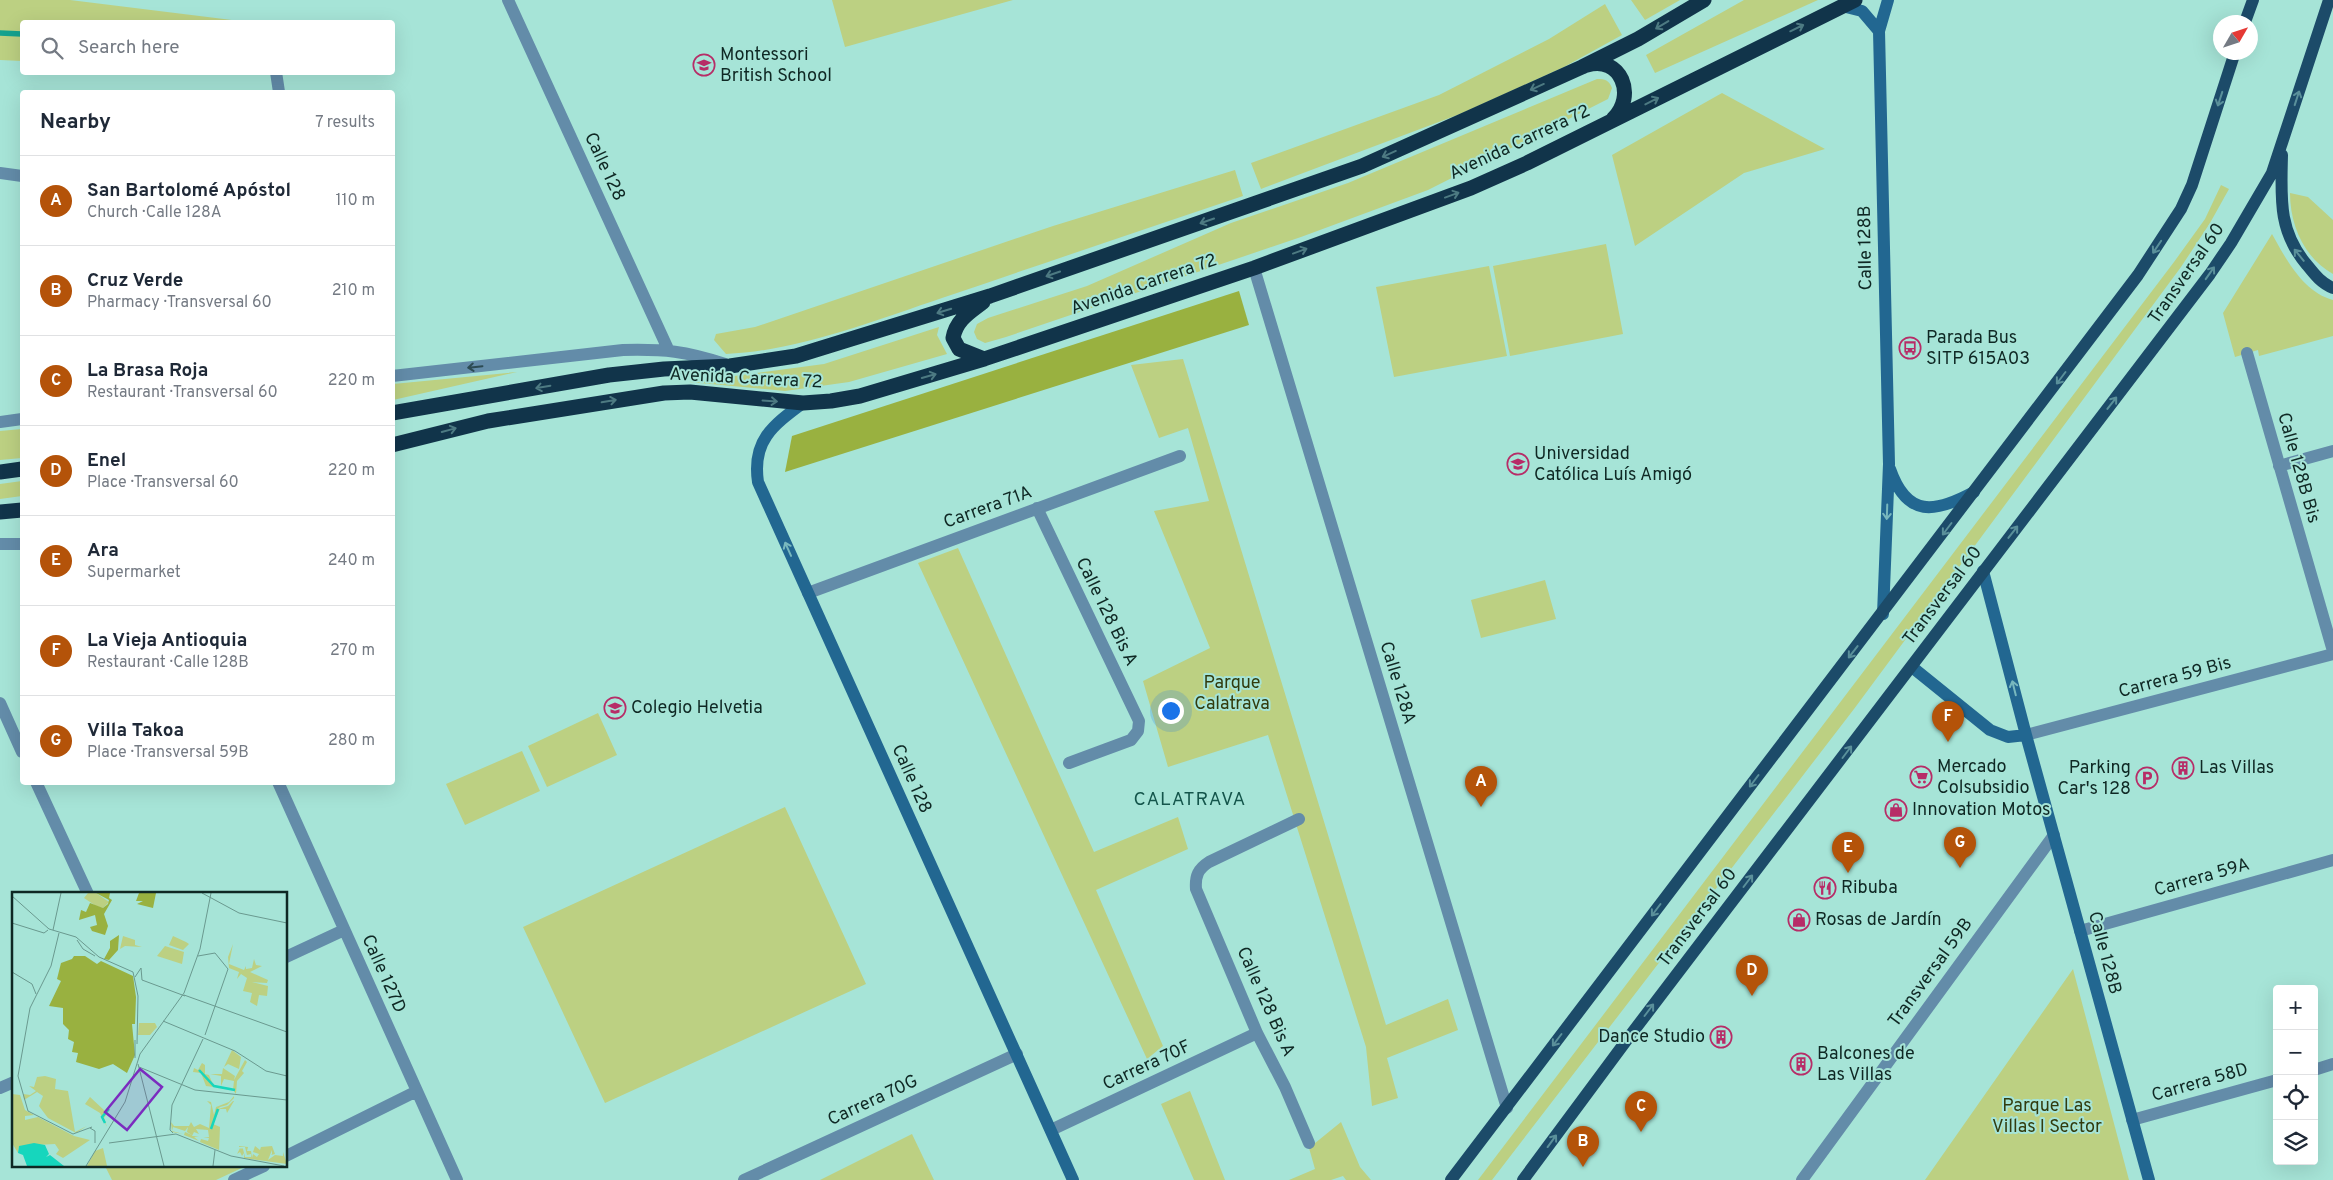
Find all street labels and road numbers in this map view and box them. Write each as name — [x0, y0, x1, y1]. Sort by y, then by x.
street label: Avenida Carrera 72 — [1446, 100, 1594, 186]
street label: Calle 128 — [578, 129, 630, 205]
street label: Calle 128B — [1854, 205, 1878, 291]
street label: Transversal 60 — [2144, 219, 2230, 329]
street label: Avenida Carrera 72 — [1068, 249, 1220, 321]
street label: Avenida Carrera 72 — [669, 364, 823, 394]
street label: Calle 128B Bis — [2271, 410, 2325, 526]
street label: Carrera 71A — [941, 481, 1035, 535]
street label: Transversal 60 — [1898, 542, 1988, 650]
street label: Calle 128 Bis A — [1070, 554, 1142, 670]
street label: Calle 128A — [1374, 639, 1420, 727]
street label: Carrera 59 Bis — [2116, 652, 2234, 704]
street label: Calle 128 — [886, 741, 936, 817]
street label: Carrera 59A — [2152, 853, 2252, 903]
street label: Transversal 60 — [1653, 864, 1743, 972]
street label: Calle 128B — [2082, 909, 2126, 997]
street label: Transversal 59B — [1884, 914, 1978, 1032]
street label: Calle 127D — [355, 931, 411, 1017]
street label: Calle 128 Bis A — [1230, 943, 1300, 1061]
street label: Carrera 70F — [1099, 1036, 1195, 1096]
street label: Carrera 58D — [2149, 1058, 2251, 1108]
street label: Carrera 70G — [824, 1070, 922, 1132]

